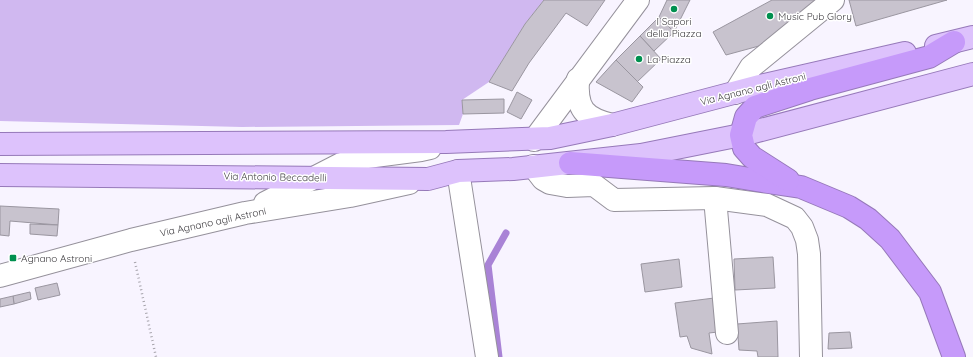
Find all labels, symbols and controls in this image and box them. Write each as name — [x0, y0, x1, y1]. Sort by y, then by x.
marker: I Sapori della Piazza — [669, 4, 679, 14]
place label: Music Pub Glory — [778, 10, 852, 23]
marker: Music Pub Glory — [765, 11, 775, 21]
place label: I Sapori della Piazza — [647, 15, 701, 40]
place label: La Piazza — [647, 53, 691, 66]
marker: La Piazza — [634, 54, 644, 64]
street label: Via Agnano agli Astroni — [699, 70, 807, 108]
street label: Via Antonio Beccadelli — [223, 170, 327, 184]
street label: Via Agnano agli Astroni — [159, 204, 267, 240]
place label: Agnano Astroni — [21, 252, 92, 265]
marker: Agnano Astroni — [8, 253, 18, 263]

